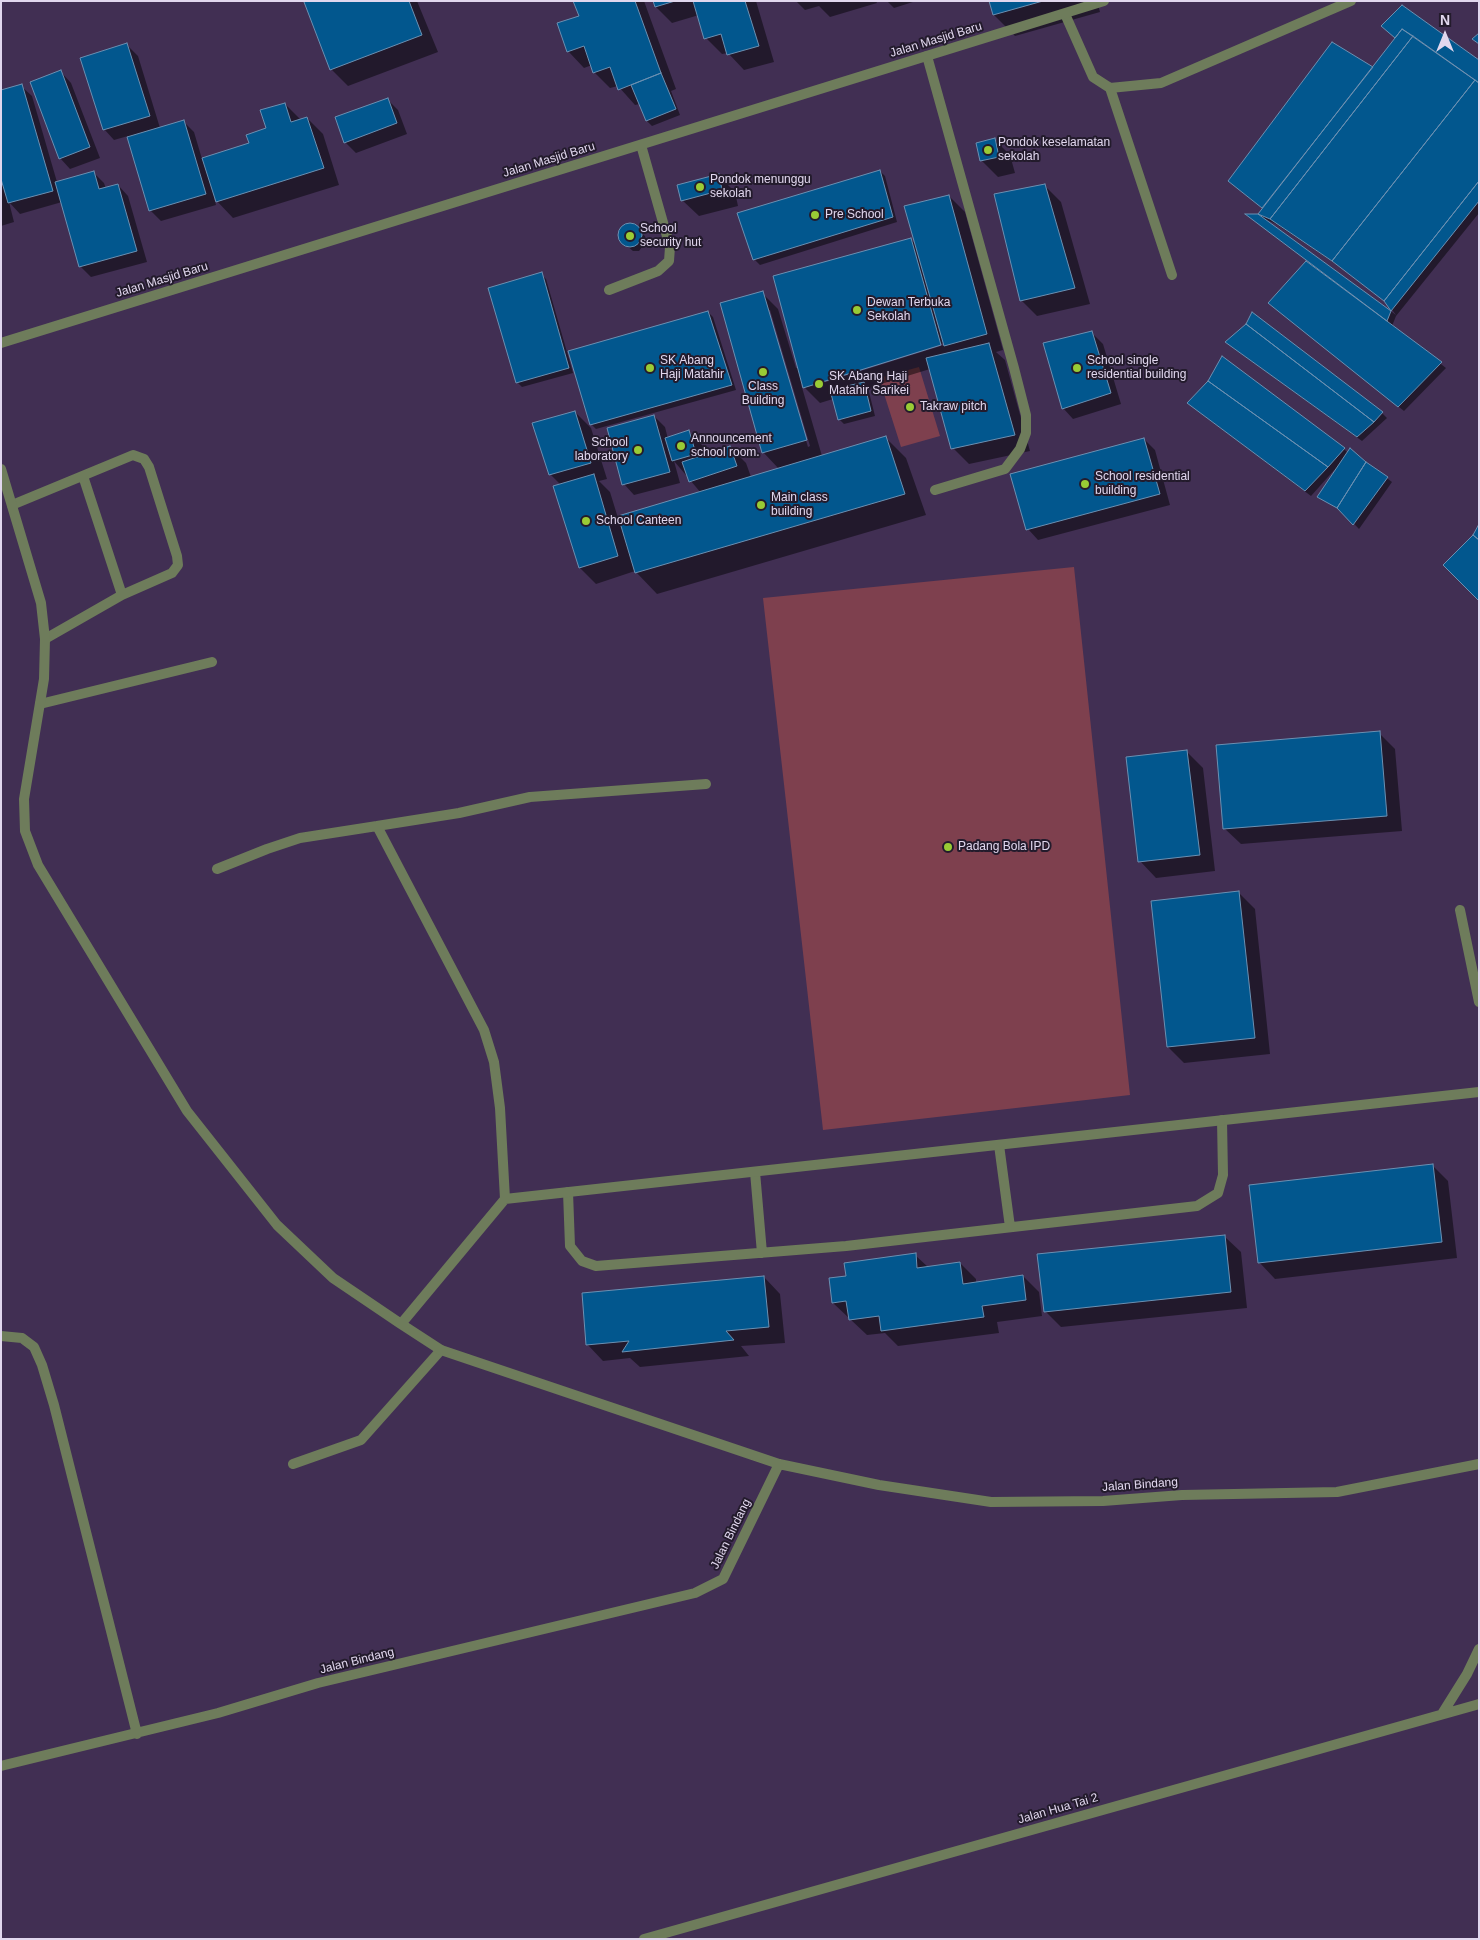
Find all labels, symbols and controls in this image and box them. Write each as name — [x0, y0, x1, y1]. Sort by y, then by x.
north arrow — [1420, 10, 1470, 60]
text: N — [1440, 12, 1450, 28]
street label: Jalan Masjid Baru — [888, 19, 984, 61]
place label: Pondok keselamatan sekolah — [998, 136, 1110, 164]
street label: Jalan Masjid Baru — [501, 139, 597, 181]
marker: Pondok keselamatan sekolah — [982, 144, 994, 156]
place label: Pondok menunggu sekolah — [710, 173, 811, 201]
marker: Pondok menunggu sekolah — [694, 181, 706, 193]
place label: Pre School — [825, 208, 884, 222]
marker: Pre School — [809, 209, 821, 221]
place label: School security hut — [640, 222, 701, 250]
marker: School security hut — [624, 230, 636, 242]
street label: Jalan Masjid Baru — [114, 259, 210, 301]
place label: Dewan Terbuka Sekolah — [867, 296, 950, 324]
marker: Dewan Terbuka Sekolah — [851, 304, 863, 316]
place label: SK Abang Haji Matahir — [660, 354, 724, 382]
place label: School single residential building — [1087, 354, 1186, 382]
marker: SK Abang Haji Matahir — [644, 362, 656, 374]
marker: School single residential building — [1071, 362, 1083, 374]
marker: Class Building — [757, 366, 769, 378]
place label: SK Abang Haji Matahir Sarikei — [829, 370, 909, 398]
marker: SK Abang Haji Matahir Sarikei — [813, 378, 825, 390]
place label: Class Building — [742, 380, 784, 408]
place label: Takraw pitch — [920, 400, 987, 414]
marker: Takraw pitch — [904, 401, 916, 413]
place label: Announcement school room. — [691, 432, 772, 460]
place label: School laboratory — [575, 436, 628, 464]
marker: Announcement school room. — [675, 440, 687, 452]
marker: School laboratory — [632, 444, 644, 456]
place label: School residential building — [1095, 470, 1190, 498]
marker: School residential building — [1079, 478, 1091, 490]
place label: Main class building — [771, 491, 828, 519]
marker: Main class building — [755, 499, 767, 511]
place label: School Canteen — [596, 514, 681, 528]
marker: School Canteen — [580, 515, 592, 527]
place label: Padang Bola IPD — [958, 840, 1050, 854]
marker: Padang Bola IPD — [942, 841, 954, 853]
street label: Jalan Bindang — [1102, 1475, 1178, 1495]
street label: Jalan Bindang — [708, 1497, 754, 1571]
street label: Jalan Bindang — [318, 1645, 396, 1677]
street label: Jalan Hua Tai 2 — [1016, 1791, 1100, 1827]

